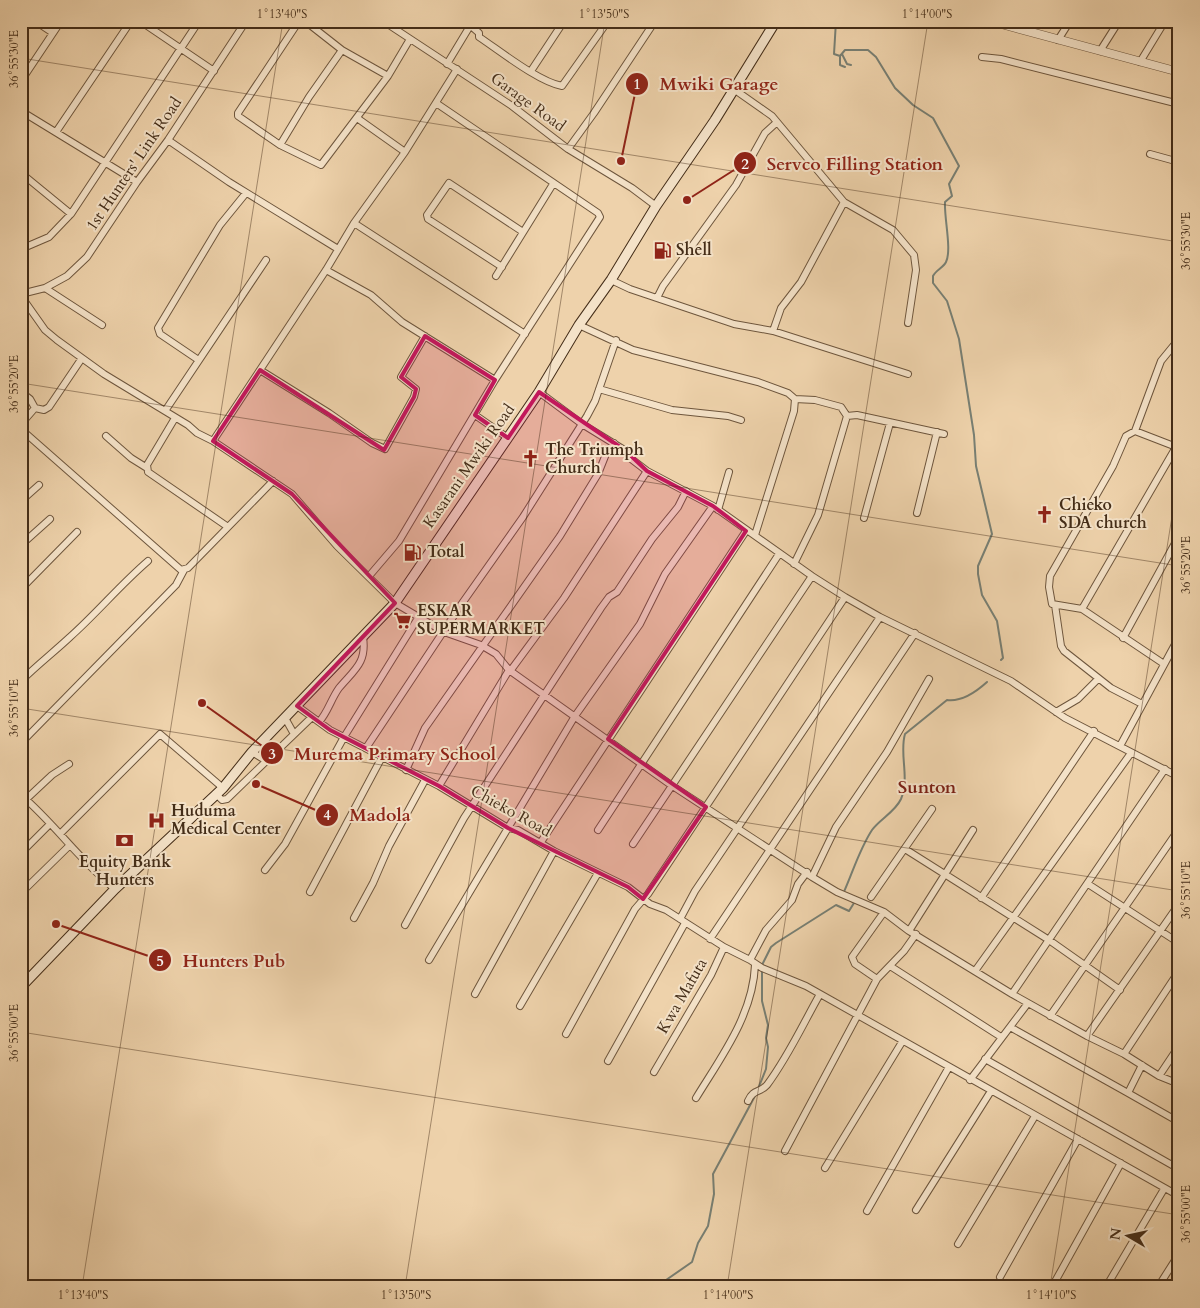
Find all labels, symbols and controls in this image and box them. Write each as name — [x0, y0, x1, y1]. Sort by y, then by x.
text: 1°13'40"S — [257, 6, 307, 22]
text: 1°13'50"S — [579, 6, 629, 22]
text: 1°14'00"S — [902, 6, 952, 22]
text: 36°55'30"E — [6, 30, 22, 88]
street label: Garage Road — [486, 67, 570, 137]
callout: Mwiki Garage — [624, 67, 788, 100]
text: Mwiki Garage — [660, 72, 779, 97]
text: 1 — [633, 74, 641, 94]
street label: 1st Hunters' Link Road — [81, 92, 187, 235]
callout: Servco Filling Station — [732, 147, 954, 180]
text: Servco Filling Station — [767, 152, 944, 177]
text: 2 — [741, 154, 749, 174]
text: 36°55'30"E — [1178, 212, 1194, 270]
place label: Shell — [676, 239, 712, 261]
fuel station icon: Shell — [652, 240, 672, 260]
text: 36°55'20"E — [6, 355, 22, 413]
street label: Kasarani Mwiki Road — [418, 399, 520, 532]
place label: The Triumph Church — [545, 439, 644, 479]
church icon: The Triumph Church — [521, 449, 541, 469]
place label: Chieko SDA church — [1059, 494, 1147, 534]
church icon: Chieko SDA church — [1035, 504, 1055, 524]
text: 36°55'20"E — [1178, 536, 1194, 594]
place label: Total — [427, 541, 465, 563]
fuel station icon: Total — [403, 542, 423, 562]
place label: ESKAR SUPERMARKET — [417, 600, 545, 640]
supermarket icon: ESKAR SUPERMARKET — [393, 610, 413, 630]
text: 36°55'10"E — [6, 679, 22, 737]
callout: Murema Primary School — [260, 737, 506, 770]
text: Murema Primary School — [294, 742, 496, 767]
text: 3 — [268, 744, 276, 764]
district label: Sunton — [898, 775, 957, 800]
street label: Chieko Road — [467, 780, 556, 843]
callout: Madola — [315, 798, 421, 831]
place label: Huduma Medical Center — [171, 800, 281, 840]
text: Madola — [349, 803, 411, 828]
text: 4 — [323, 805, 331, 825]
hospital icon: Huduma Medical Center — [147, 810, 167, 830]
bank icon: Equity Bank Hunters — [115, 830, 135, 850]
place label: Equity Bank Hunters — [79, 851, 171, 891]
text: 36°55'10"E — [1178, 861, 1194, 919]
callout: Hunters Pub — [147, 944, 295, 977]
text: Hunters Pub — [183, 949, 285, 974]
text: 5 — [156, 951, 164, 971]
street label: Kwa Mafuta — [652, 954, 712, 1038]
text: 36°55'00"E — [6, 1004, 22, 1062]
text: 36°55'00"E — [1178, 1185, 1194, 1243]
north arrow — [1102, 1210, 1152, 1260]
text: N — [1105, 1227, 1126, 1242]
text: 1°13'40"S — [58, 1287, 108, 1303]
text: 1°13'50"S — [381, 1287, 431, 1303]
text: 1°14'00"S — [703, 1287, 753, 1303]
text: 1°14'10"S — [1026, 1287, 1076, 1303]

